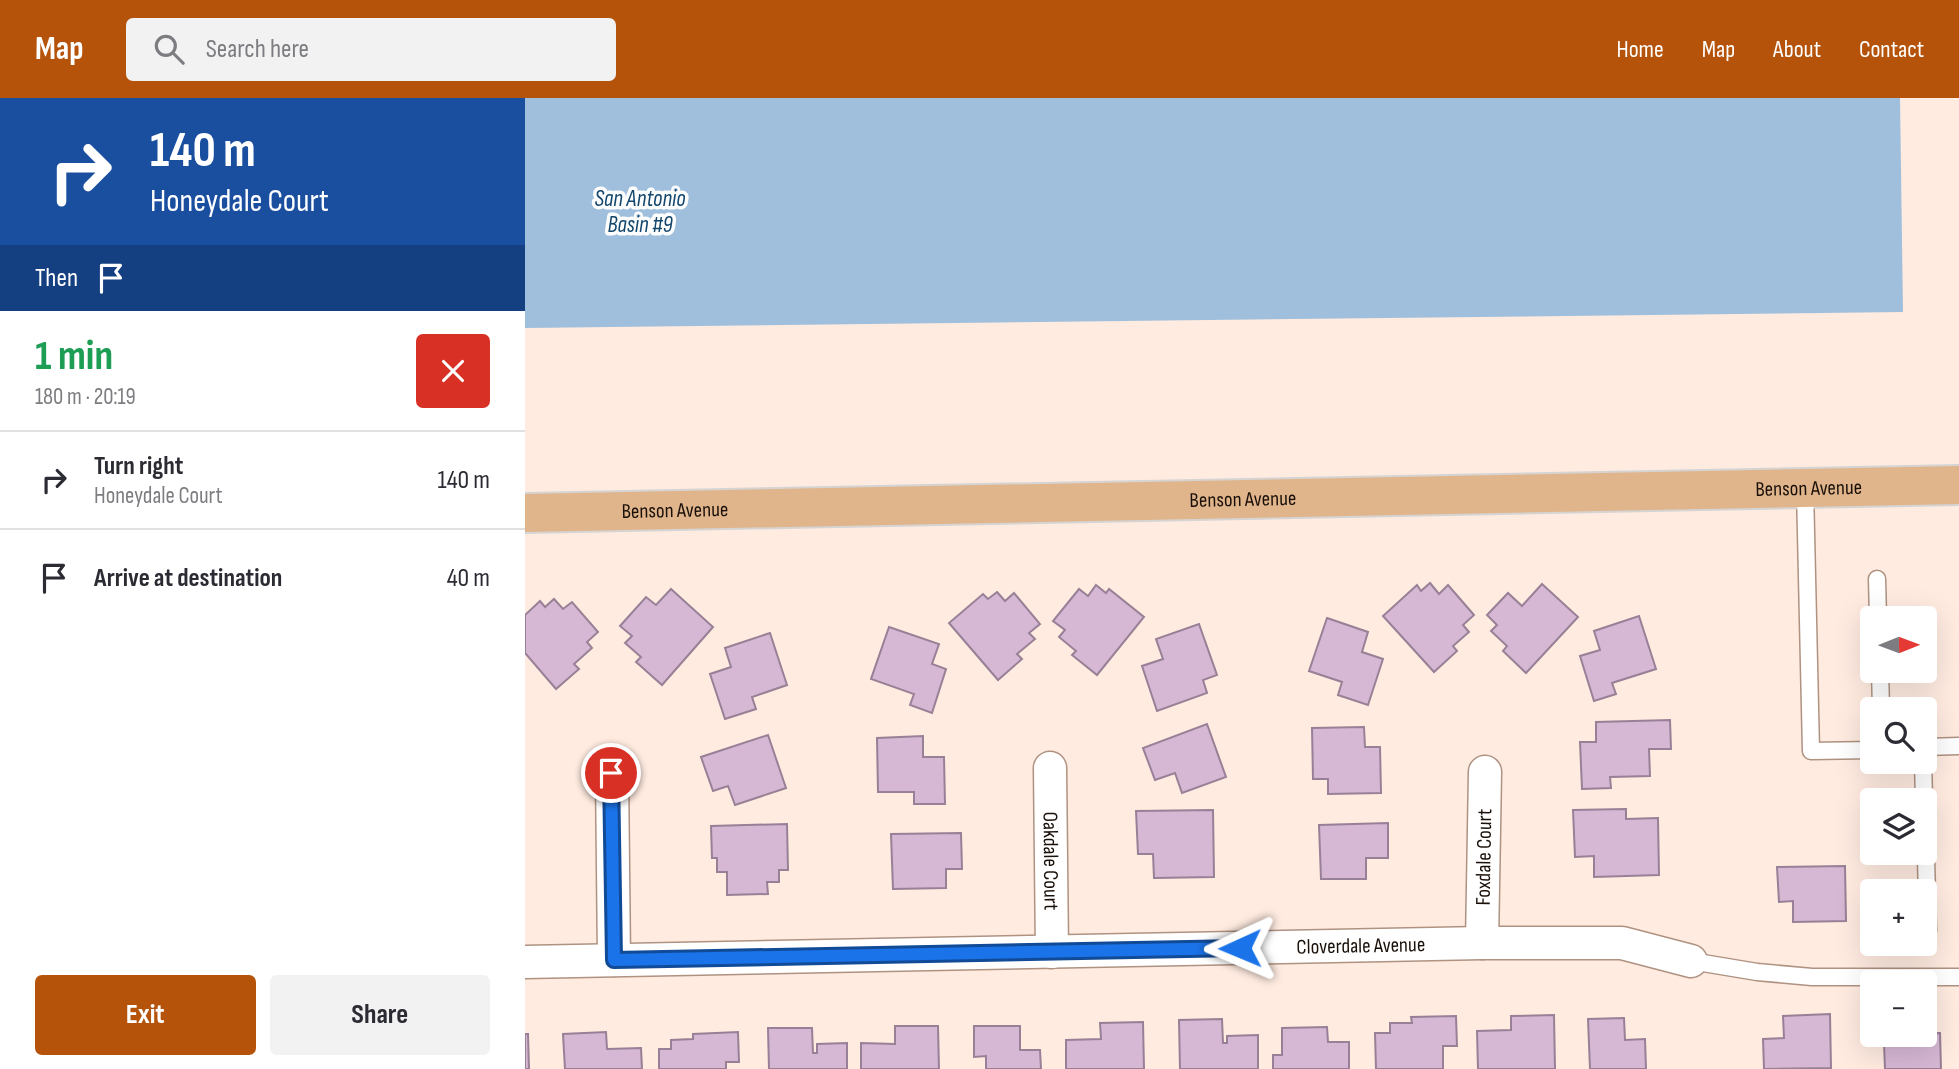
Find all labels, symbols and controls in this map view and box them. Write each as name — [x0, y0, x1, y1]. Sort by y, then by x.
search box — [126, 18, 616, 81]
text: Map — [35, 29, 84, 69]
icon: search — [150, 30, 188, 68]
text: Search here — [206, 34, 309, 65]
text: Home — [1616, 35, 1664, 64]
text: Map — [1702, 35, 1735, 64]
text: About — [1773, 35, 1821, 64]
text: Contact — [1859, 35, 1924, 64]
text: 140 m — [150, 122, 256, 181]
icon: right — [35, 126, 126, 217]
text: Honeydale Court — [150, 182, 329, 221]
water label: San Antonio Basin #9 — [594, 185, 686, 239]
icon: arrive — [92, 259, 130, 297]
text: Then — [35, 263, 78, 294]
text: 1 min — [35, 331, 113, 382]
button: close — [416, 334, 490, 408]
text: 180 m · 20:19 — [35, 383, 136, 411]
text: Turn right — [94, 451, 183, 482]
icon: right — [35, 461, 73, 499]
text: 140 m — [438, 465, 490, 496]
street label: Benson Avenue — [1755, 474, 1862, 501]
text: Honeydale Court — [94, 482, 222, 510]
street label: Benson Avenue — [1189, 485, 1297, 513]
street label: Benson Avenue — [621, 497, 729, 524]
icon: arrive — [35, 559, 73, 597]
text: Arrive at destination — [94, 563, 282, 594]
text: 40 m — [447, 563, 490, 594]
north arrow — [1860, 606, 1937, 682]
map controls — [1860, 606, 1937, 1047]
button: search — [1860, 697, 1937, 774]
pin — [581, 743, 641, 803]
icon: arrive — [592, 754, 630, 792]
button: layers — [1860, 788, 1937, 865]
street label: Foxdale Court — [1470, 809, 1497, 905]
street label: Oakdale Court — [1038, 812, 1064, 910]
button: + — [1860, 879, 1937, 956]
position arrow — [1203, 911, 1277, 985]
street label: Cloverdale Avenue — [1296, 932, 1425, 959]
button: − — [1860, 970, 1937, 1047]
button: Exit — [35, 975, 256, 1055]
button: Share — [270, 975, 490, 1055]

